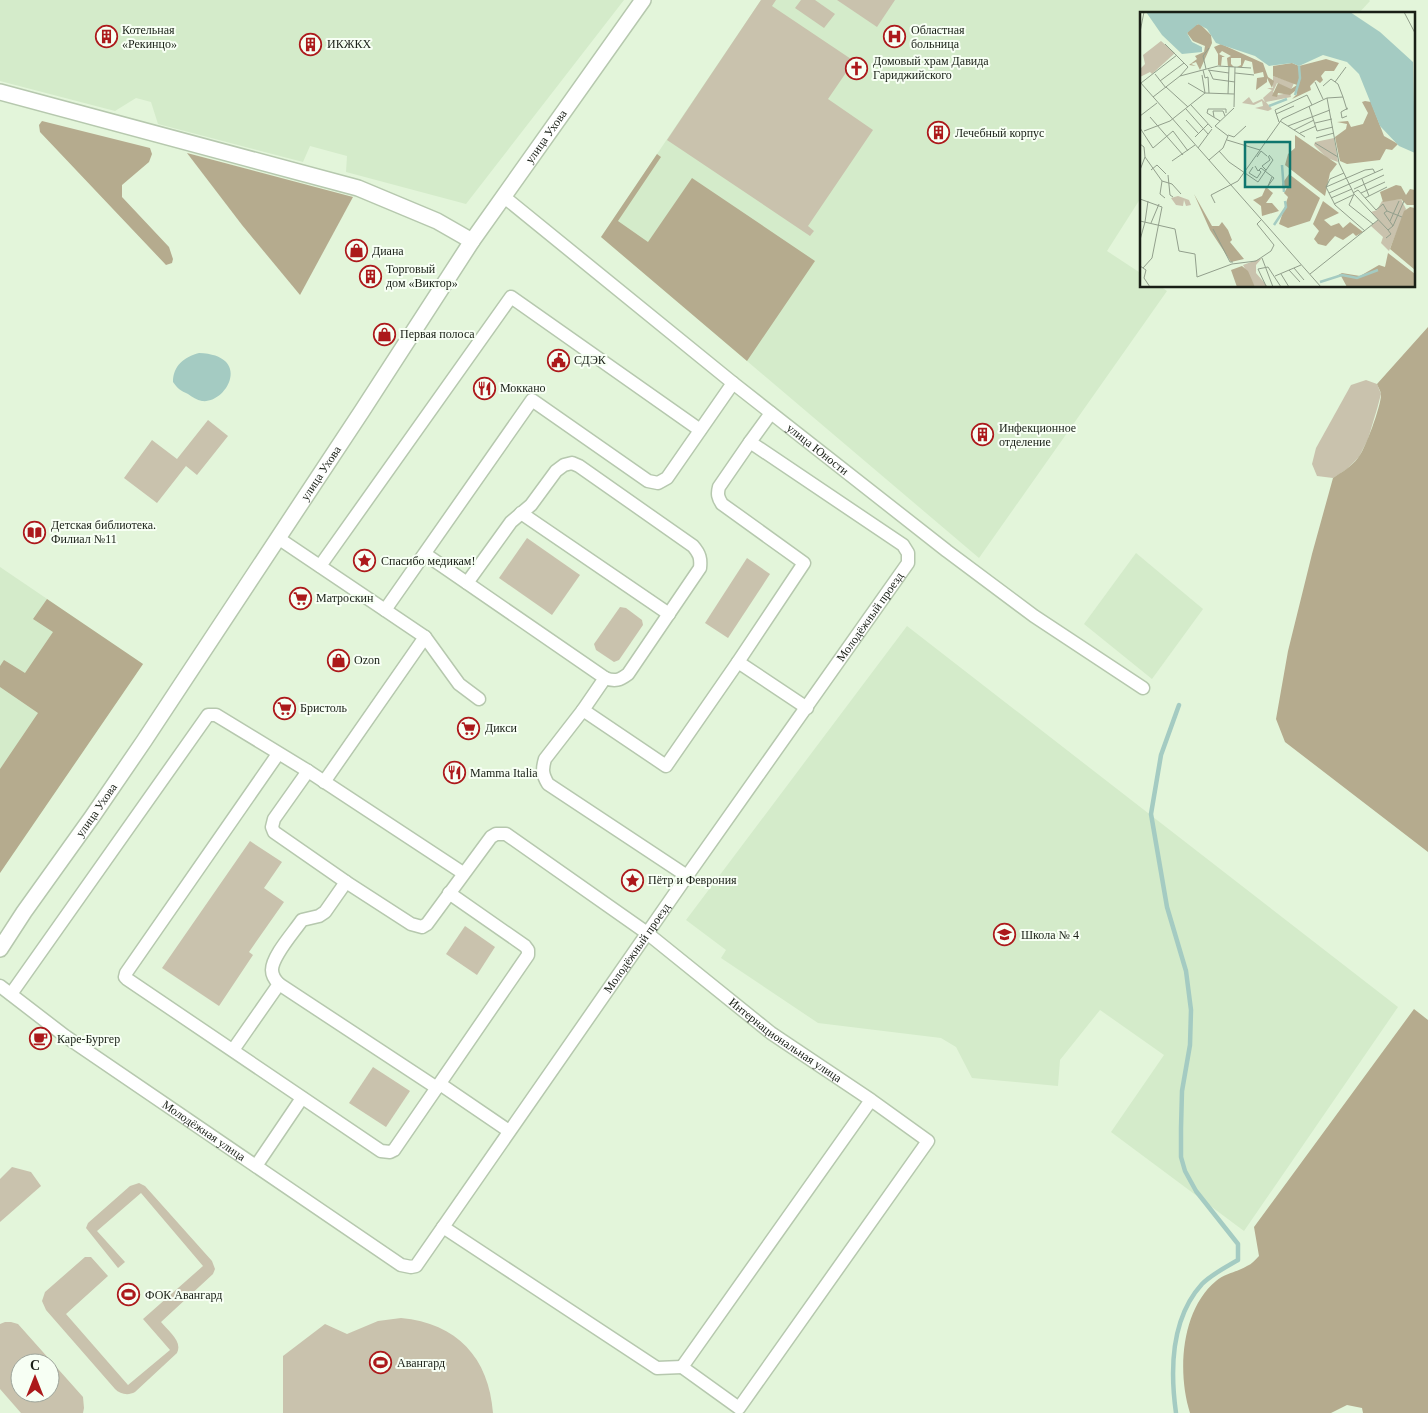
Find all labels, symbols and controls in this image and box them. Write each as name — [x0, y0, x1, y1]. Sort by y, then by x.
inset map — [1140, 12, 1416, 288]
place label: Котельная «Рекинцо» — [122, 23, 177, 51]
place label: Областная больница — [911, 23, 965, 51]
building icon: Котельная «Рекинцо» — [94, 25, 118, 49]
hospital icon: Областная больница — [883, 25, 907, 49]
building icon: ИКЖКХ — [299, 32, 323, 56]
place label: ИКЖКХ — [327, 37, 371, 51]
place label: Домовый храм Давида Гариджийского — [873, 54, 989, 82]
church icon: Домовый храм Давида Гариджийского — [845, 56, 869, 80]
street label: улица Ухова — [522, 107, 570, 166]
building icon: Лечебный корпус — [927, 121, 951, 145]
place label: Лечебный корпус — [955, 126, 1044, 140]
shop icon: Диана — [344, 239, 368, 263]
place label: Диана — [372, 244, 404, 258]
place label: Торговый дом «Виктор» — [386, 262, 458, 290]
building icon: Торговый дом «Виктор» — [358, 264, 382, 288]
shop icon: Первая полоса — [372, 322, 396, 346]
place label: Первая полоса — [400, 327, 475, 341]
public building icon: СДЭК — [546, 348, 570, 372]
place label: СДЭК — [574, 353, 607, 367]
restaurant icon: Моккано — [472, 376, 496, 400]
place label: Моккано — [500, 381, 546, 395]
street label: улица Юности — [784, 421, 852, 478]
place label: Инфекционное отделение — [999, 421, 1076, 449]
building icon: Инфекционное отделение — [971, 423, 995, 447]
street label: улица Ухова — [298, 443, 344, 503]
place label: Детская библиотека. Филиал №11 — [51, 518, 156, 546]
library icon: Детская библиотека. Филиал №11 — [23, 520, 47, 544]
place icon: Спасибо медикам! — [353, 549, 377, 573]
place label: Спасибо медикам! — [381, 554, 475, 568]
street label: Молодёжный проезд — [834, 569, 906, 664]
supermarket icon: Матроскин — [288, 586, 312, 610]
place label: Матроскин — [316, 591, 374, 605]
shop icon: Ozon — [326, 648, 350, 672]
place label: Ozon — [354, 653, 380, 667]
supermarket icon: Бристоль — [272, 696, 296, 720]
place label: Бристоль — [300, 701, 348, 715]
supermarket icon: Дикси — [457, 716, 481, 740]
place label: Дикси — [485, 721, 517, 735]
restaurant icon: Mamma Italia — [442, 761, 466, 785]
place label: Mamma Italia — [470, 766, 538, 780]
street label: улица Ухова — [73, 780, 120, 840]
place icon: Пётр и Феврония — [620, 868, 644, 892]
place label: Пётр и Феврония — [648, 873, 737, 887]
street label: Молодёжный проезд — [601, 901, 673, 996]
school or university icon: Школа № 4 — [993, 923, 1017, 947]
place label: Школа № 4 — [1021, 928, 1079, 942]
street label: Интернациональная улица — [726, 995, 845, 1086]
cafe icon: Каре-Бургер — [29, 1027, 53, 1051]
place label: Каре-Бургер — [57, 1032, 120, 1046]
street label: Молодёжная улица — [160, 1097, 249, 1164]
sports icon: ФОК Авангард — [117, 1283, 141, 1307]
place label: ФОК Авангард — [145, 1288, 222, 1302]
sports icon: Авангард — [369, 1351, 393, 1375]
north arrow — [10, 1353, 60, 1403]
place label: Авангард — [397, 1356, 445, 1370]
text: С — [30, 1358, 40, 1373]

